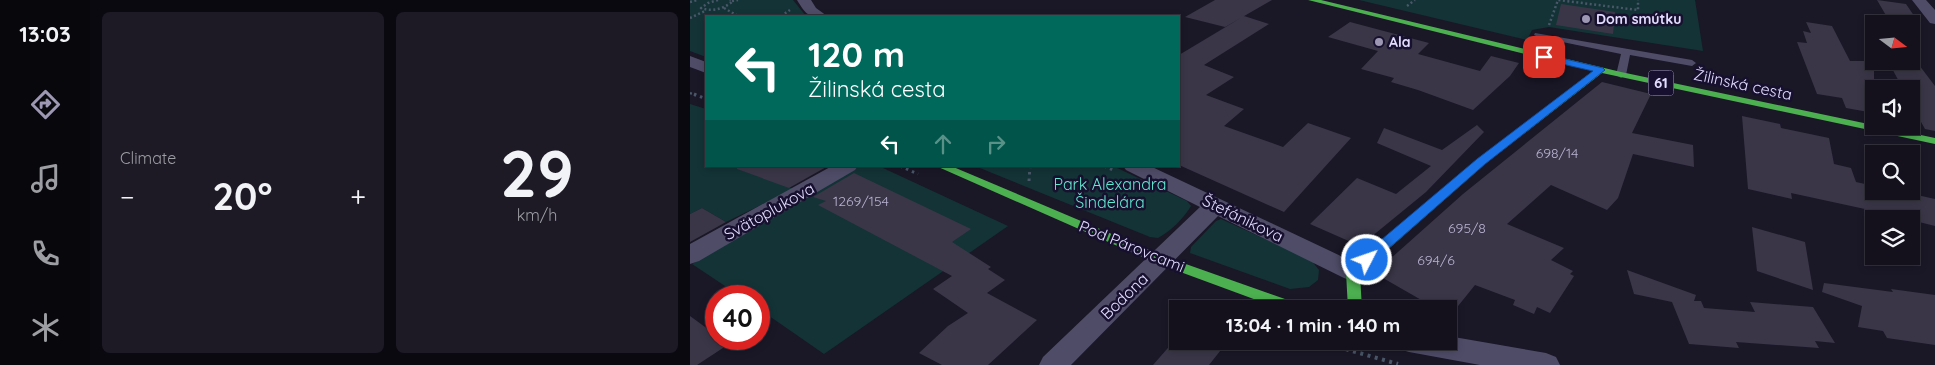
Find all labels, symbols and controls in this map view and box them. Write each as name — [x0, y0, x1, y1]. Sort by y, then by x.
place label: Dom smútku — [1596, 10, 1681, 28]
marker: Dom smútku — [1580, 13, 1592, 25]
north arrow — [1865, 15, 1920, 70]
map controls — [1865, 15, 1920, 265]
text: 13:03 — [19, 20, 71, 48]
text: 120 m — [808, 32, 905, 76]
place label: Ala — [1389, 33, 1411, 51]
icon: left — [725, 35, 790, 100]
marker: Ala — [1373, 36, 1385, 48]
pin — [1523, 36, 1565, 78]
icon: arrive — [1530, 43, 1558, 71]
street label: Žilinská cesta — [1692, 64, 1794, 104]
road number: 61 — [1648, 70, 1674, 96]
text: Žilinská cesta — [808, 75, 946, 103]
button: sound — [1865, 80, 1920, 135]
icon: directions — [28, 87, 63, 122]
icon: left — [876, 130, 904, 158]
icon: ahead — [929, 130, 957, 158]
icon: right — [982, 130, 1010, 158]
text: 29 — [500, 132, 574, 213]
house number: 698/14 — [1536, 144, 1578, 162]
button: search — [1865, 145, 1920, 200]
text: Climate — [120, 148, 176, 168]
icon: music — [28, 161, 63, 196]
text: 20° — [212, 172, 272, 220]
park label: Park Alexandra Šindelára — [1053, 174, 1167, 212]
street label: Svätoplukova — [720, 178, 818, 244]
text: − — [120, 179, 135, 214]
text: + — [350, 179, 366, 214]
street label: Štefánikova — [1199, 190, 1287, 246]
house number: 1269/154 — [833, 192, 889, 210]
text: km/h — [517, 205, 557, 225]
button: layers — [1865, 210, 1920, 265]
street label: Pod Párovcami — [1076, 216, 1188, 276]
house number: 695/8 — [1448, 219, 1486, 237]
position arrow — [1340, 233, 1392, 285]
icon: phone — [28, 236, 63, 271]
house number: 694/6 — [1417, 251, 1455, 269]
street label: Bodona — [1096, 269, 1152, 323]
speed limit sign: 40 — [705, 285, 770, 350]
icon: climate — [28, 310, 63, 345]
text: 13:04 · 1 min · 140 m — [1226, 313, 1400, 337]

